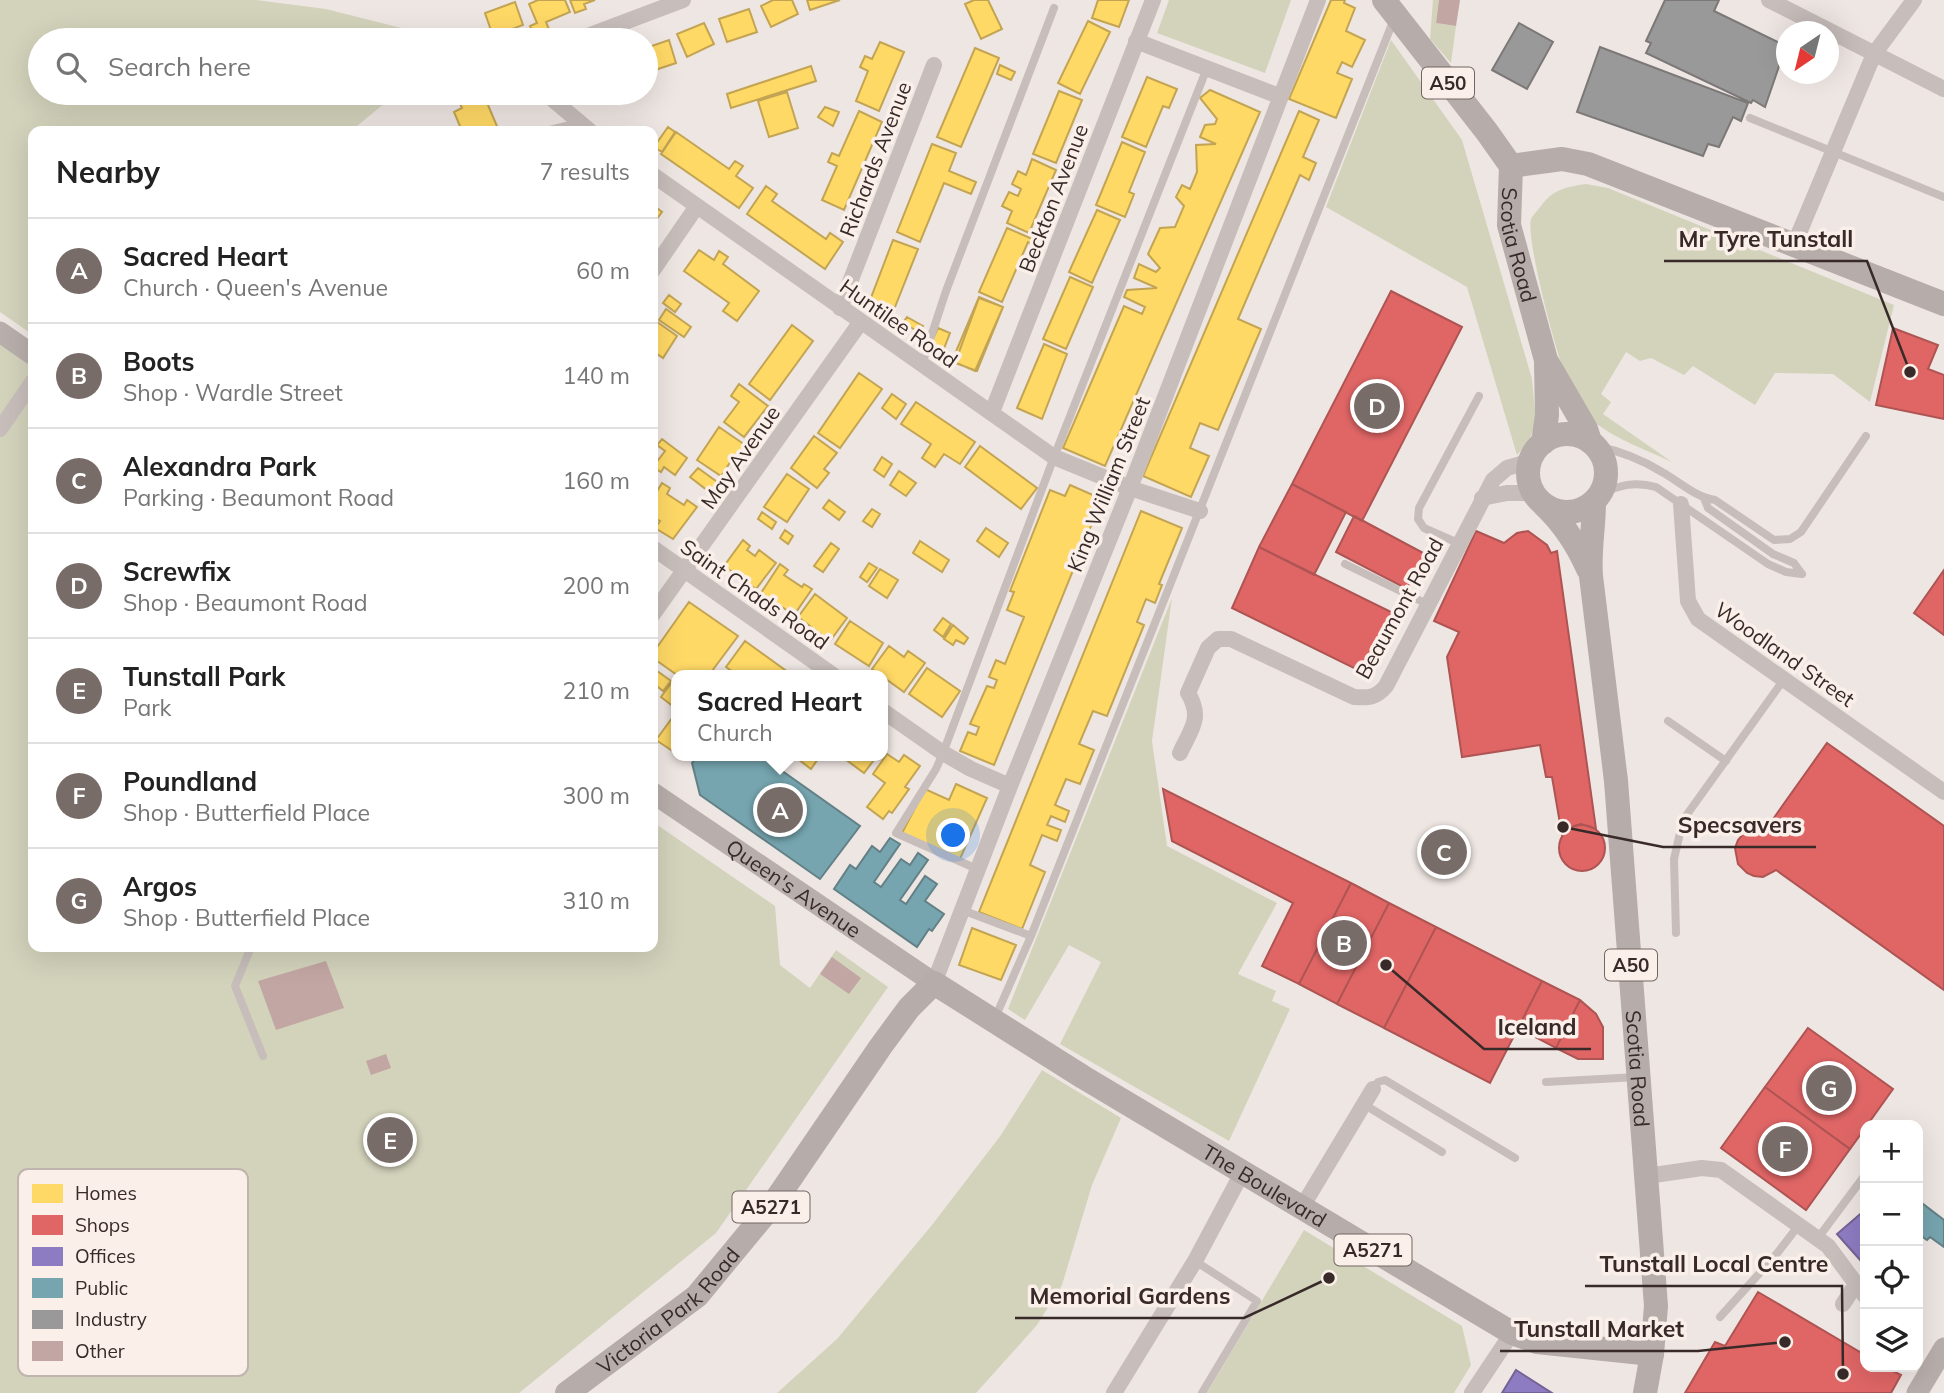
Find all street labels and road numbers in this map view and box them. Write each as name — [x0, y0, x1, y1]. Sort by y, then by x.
road number: A50 — [1422, 68, 1474, 99]
street label: Richards Avenue — [833, 78, 917, 240]
street label: Beckton Avenue — [1013, 120, 1093, 276]
street label: Scotia Road — [1496, 187, 1543, 305]
street label: Huntilee Road — [835, 273, 963, 373]
street label: King William Street — [1061, 393, 1155, 575]
street label: May Avenue — [695, 400, 785, 514]
street label: Saint Chads Road — [676, 533, 834, 655]
street label: Beaumont Road — [1349, 533, 1449, 683]
street label: Woodland Street — [1710, 596, 1860, 712]
street label: Queen's Avenue — [721, 833, 866, 943]
road number: A50 — [1605, 950, 1657, 981]
street label: Scotia Road — [1620, 1009, 1655, 1128]
street label: The Boulevard — [1198, 1138, 1331, 1232]
road number: A5271 — [732, 1191, 810, 1222]
road number: A5271 — [1334, 1234, 1412, 1266]
street label: Victoria Park Road — [592, 1242, 745, 1379]

